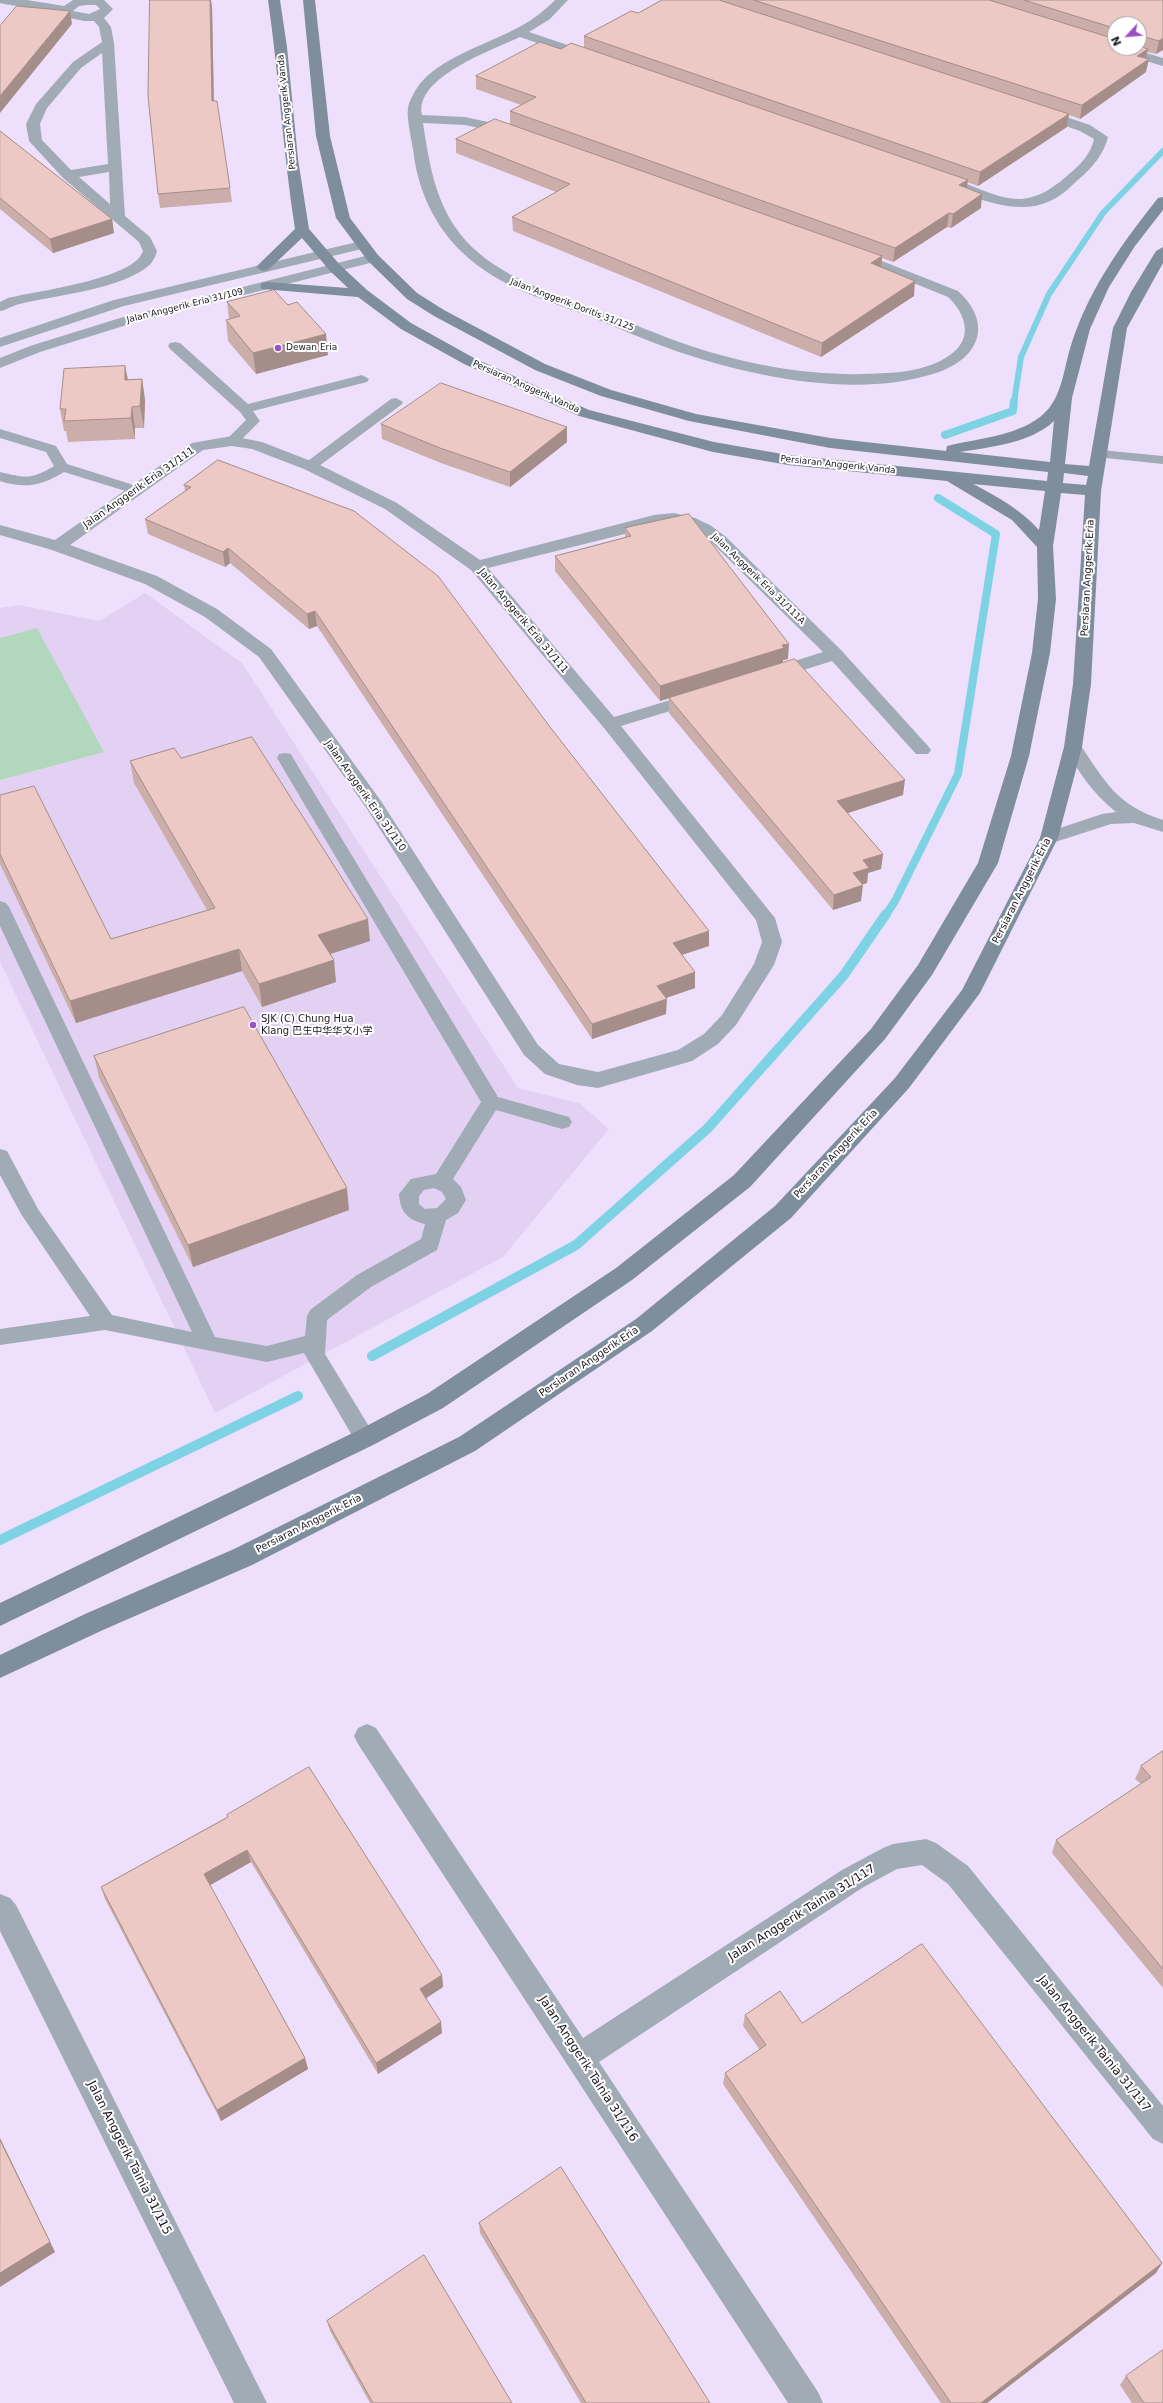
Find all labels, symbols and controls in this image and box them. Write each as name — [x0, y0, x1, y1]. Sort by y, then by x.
north arrow — [1107, 16, 1147, 56]
text: N — [1109, 34, 1125, 48]
street label: Persiaran Anggerik Vanda — [276, 54, 298, 170]
street label: Jalan Anggerik Doritis 31/125 — [509, 276, 635, 334]
street label: Jalan Anggerik Eria 31/109 — [126, 286, 244, 326]
marker: Dewan Eria — [273, 343, 283, 353]
place label: Dewan Eria — [286, 343, 337, 353]
street label: Persiaran Anggerik Vanda — [471, 359, 581, 415]
street label: Jalan Anggerik Eria 31/111 — [81, 445, 197, 531]
street label: Persiaran Anggerik Vanda — [780, 454, 896, 476]
street label: Persiaran Anggerik Eria — [1079, 519, 1097, 637]
street label: Jalan Anggerik Eria 31/111A — [709, 531, 807, 627]
street label: Jalan Anggerik Eria 31/111 — [476, 566, 570, 676]
street label: Jalan Anggerik Eria 31/110 — [322, 738, 408, 854]
street label: Persiaran Anggerik Eria — [990, 836, 1054, 946]
place label: SJK (C) Chung Hua Klang 巴生中华华文小学 — [261, 1013, 372, 1036]
marker: SJK (C) Chung Hua Klang 巴生中华华文小学 — [248, 1020, 258, 1030]
street label: Persiaran Anggerik Eria — [792, 1107, 880, 1201]
street label: Persiaran Anggerik Eria — [537, 1324, 641, 1400]
street label: Persiaran Anggerik Eria — [254, 1492, 364, 1556]
street label: Jalan Anggerik Tainia 31/117 — [726, 1862, 878, 1964]
street label: Jalan Anggerik Tainia 31/117 — [1035, 1973, 1153, 2115]
street label: Jalan Anggerik Tainia 31/116 — [535, 1993, 641, 2145]
street label: Jalan Anggerik Tainia 31/115 — [84, 2079, 174, 2237]

